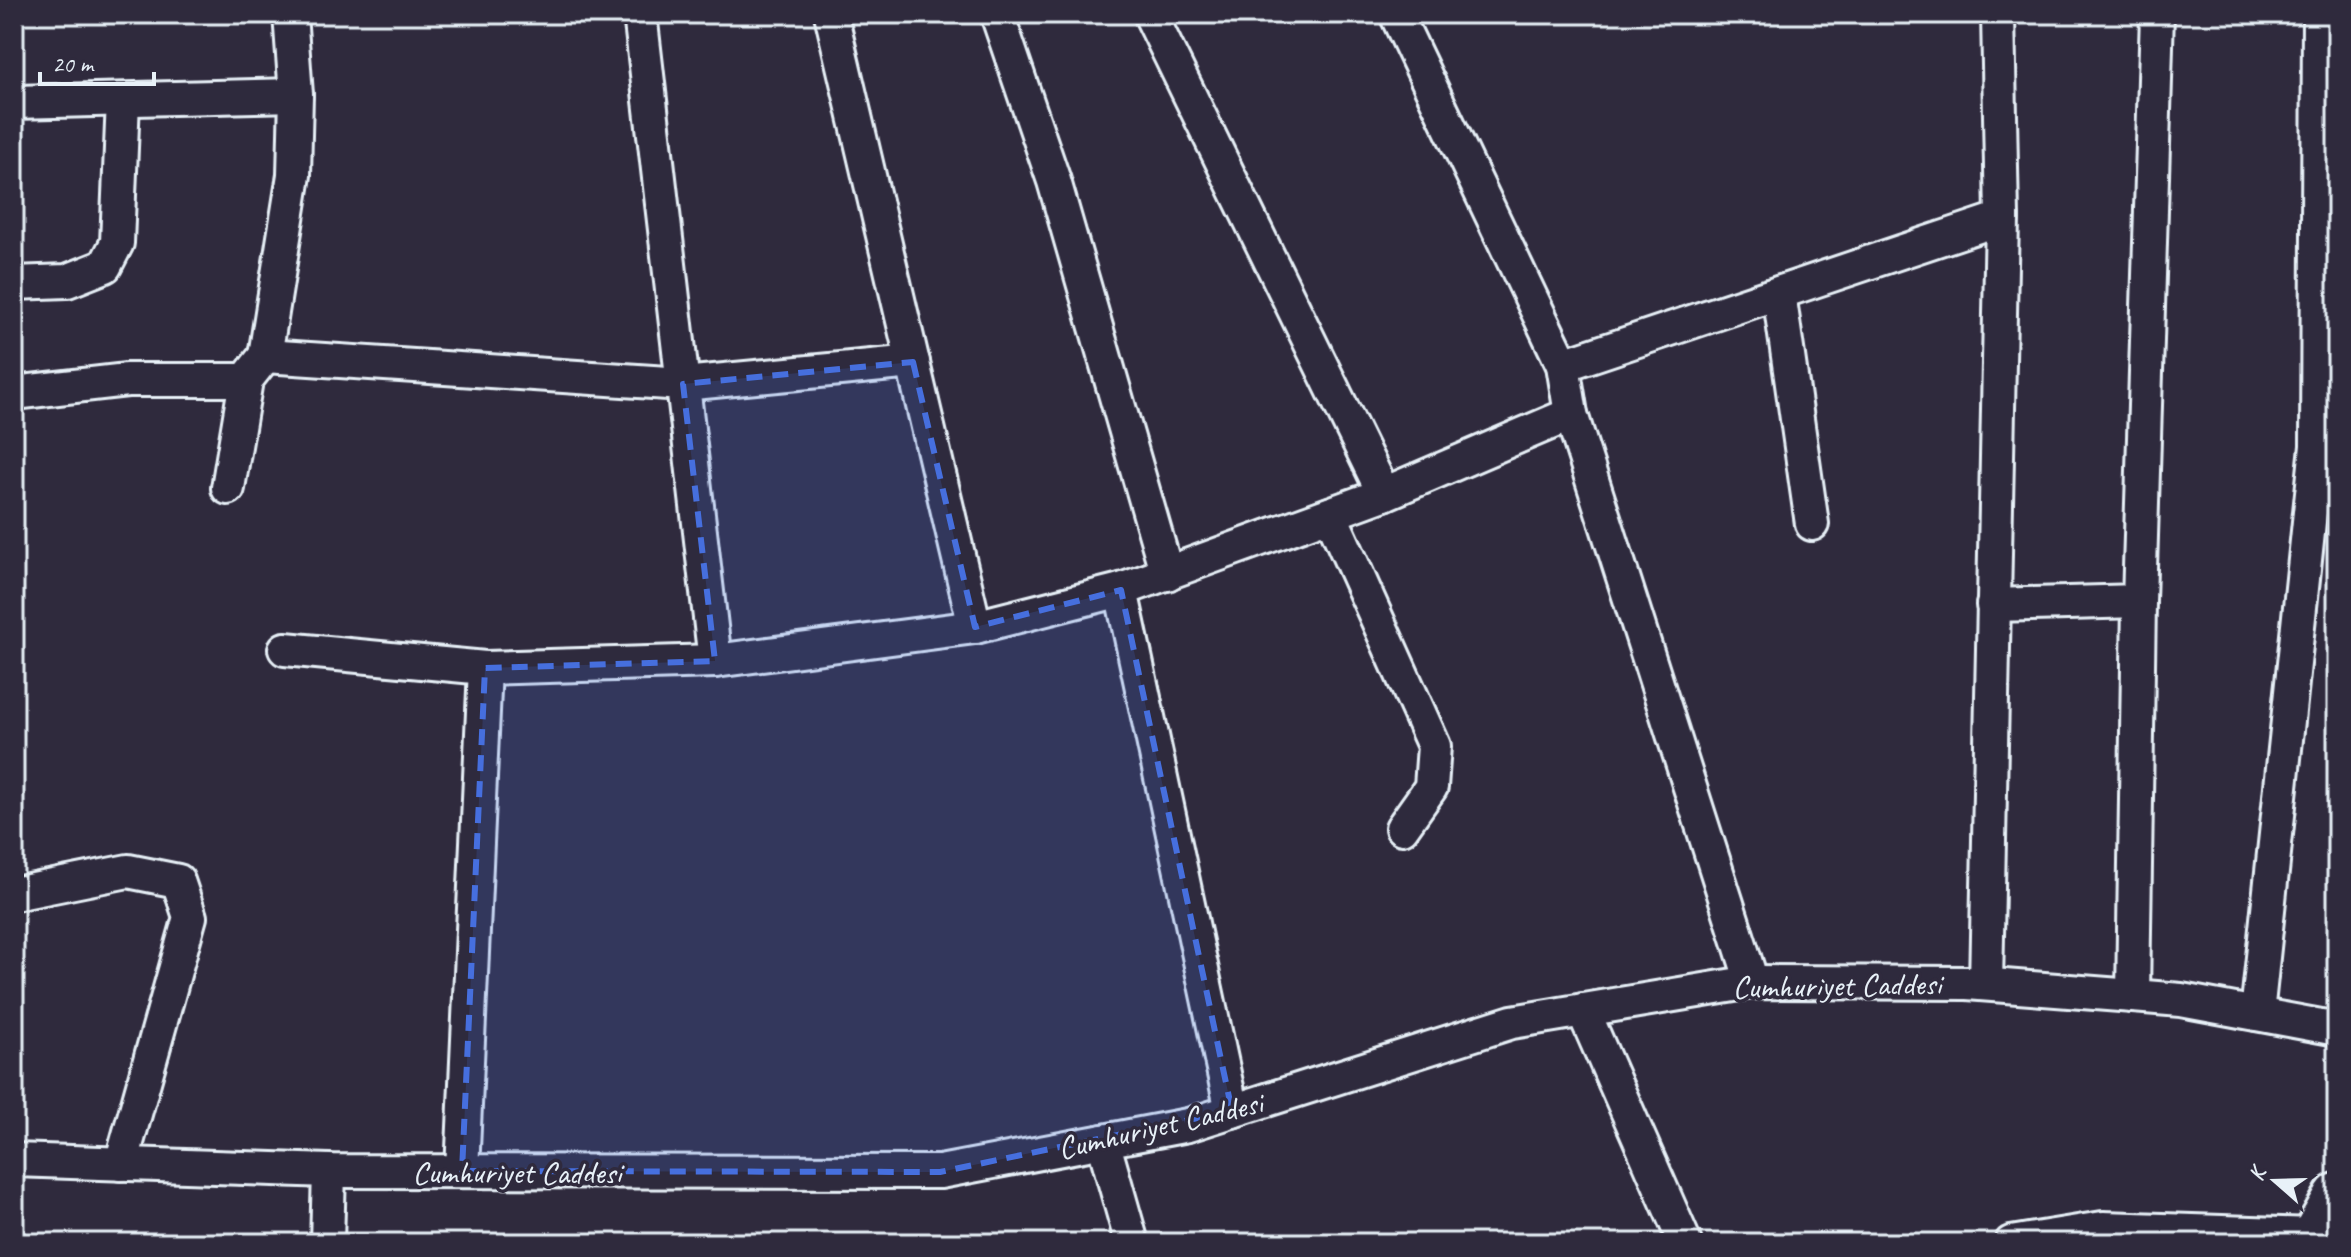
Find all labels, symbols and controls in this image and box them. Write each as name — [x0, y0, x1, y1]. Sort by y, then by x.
scale bar — [40, 36, 154, 86]
text: 20 m — [52, 49, 95, 79]
street label: Cumhuriyet Caddesi — [1732, 963, 1946, 1008]
street label: Cumhuriyet Caddesi — [1054, 1081, 1270, 1169]
north arrow — [2235, 1141, 2315, 1221]
street label: Cumhuriyet Caddesi — [413, 1152, 625, 1193]
text: K — [2242, 1160, 2274, 1185]

